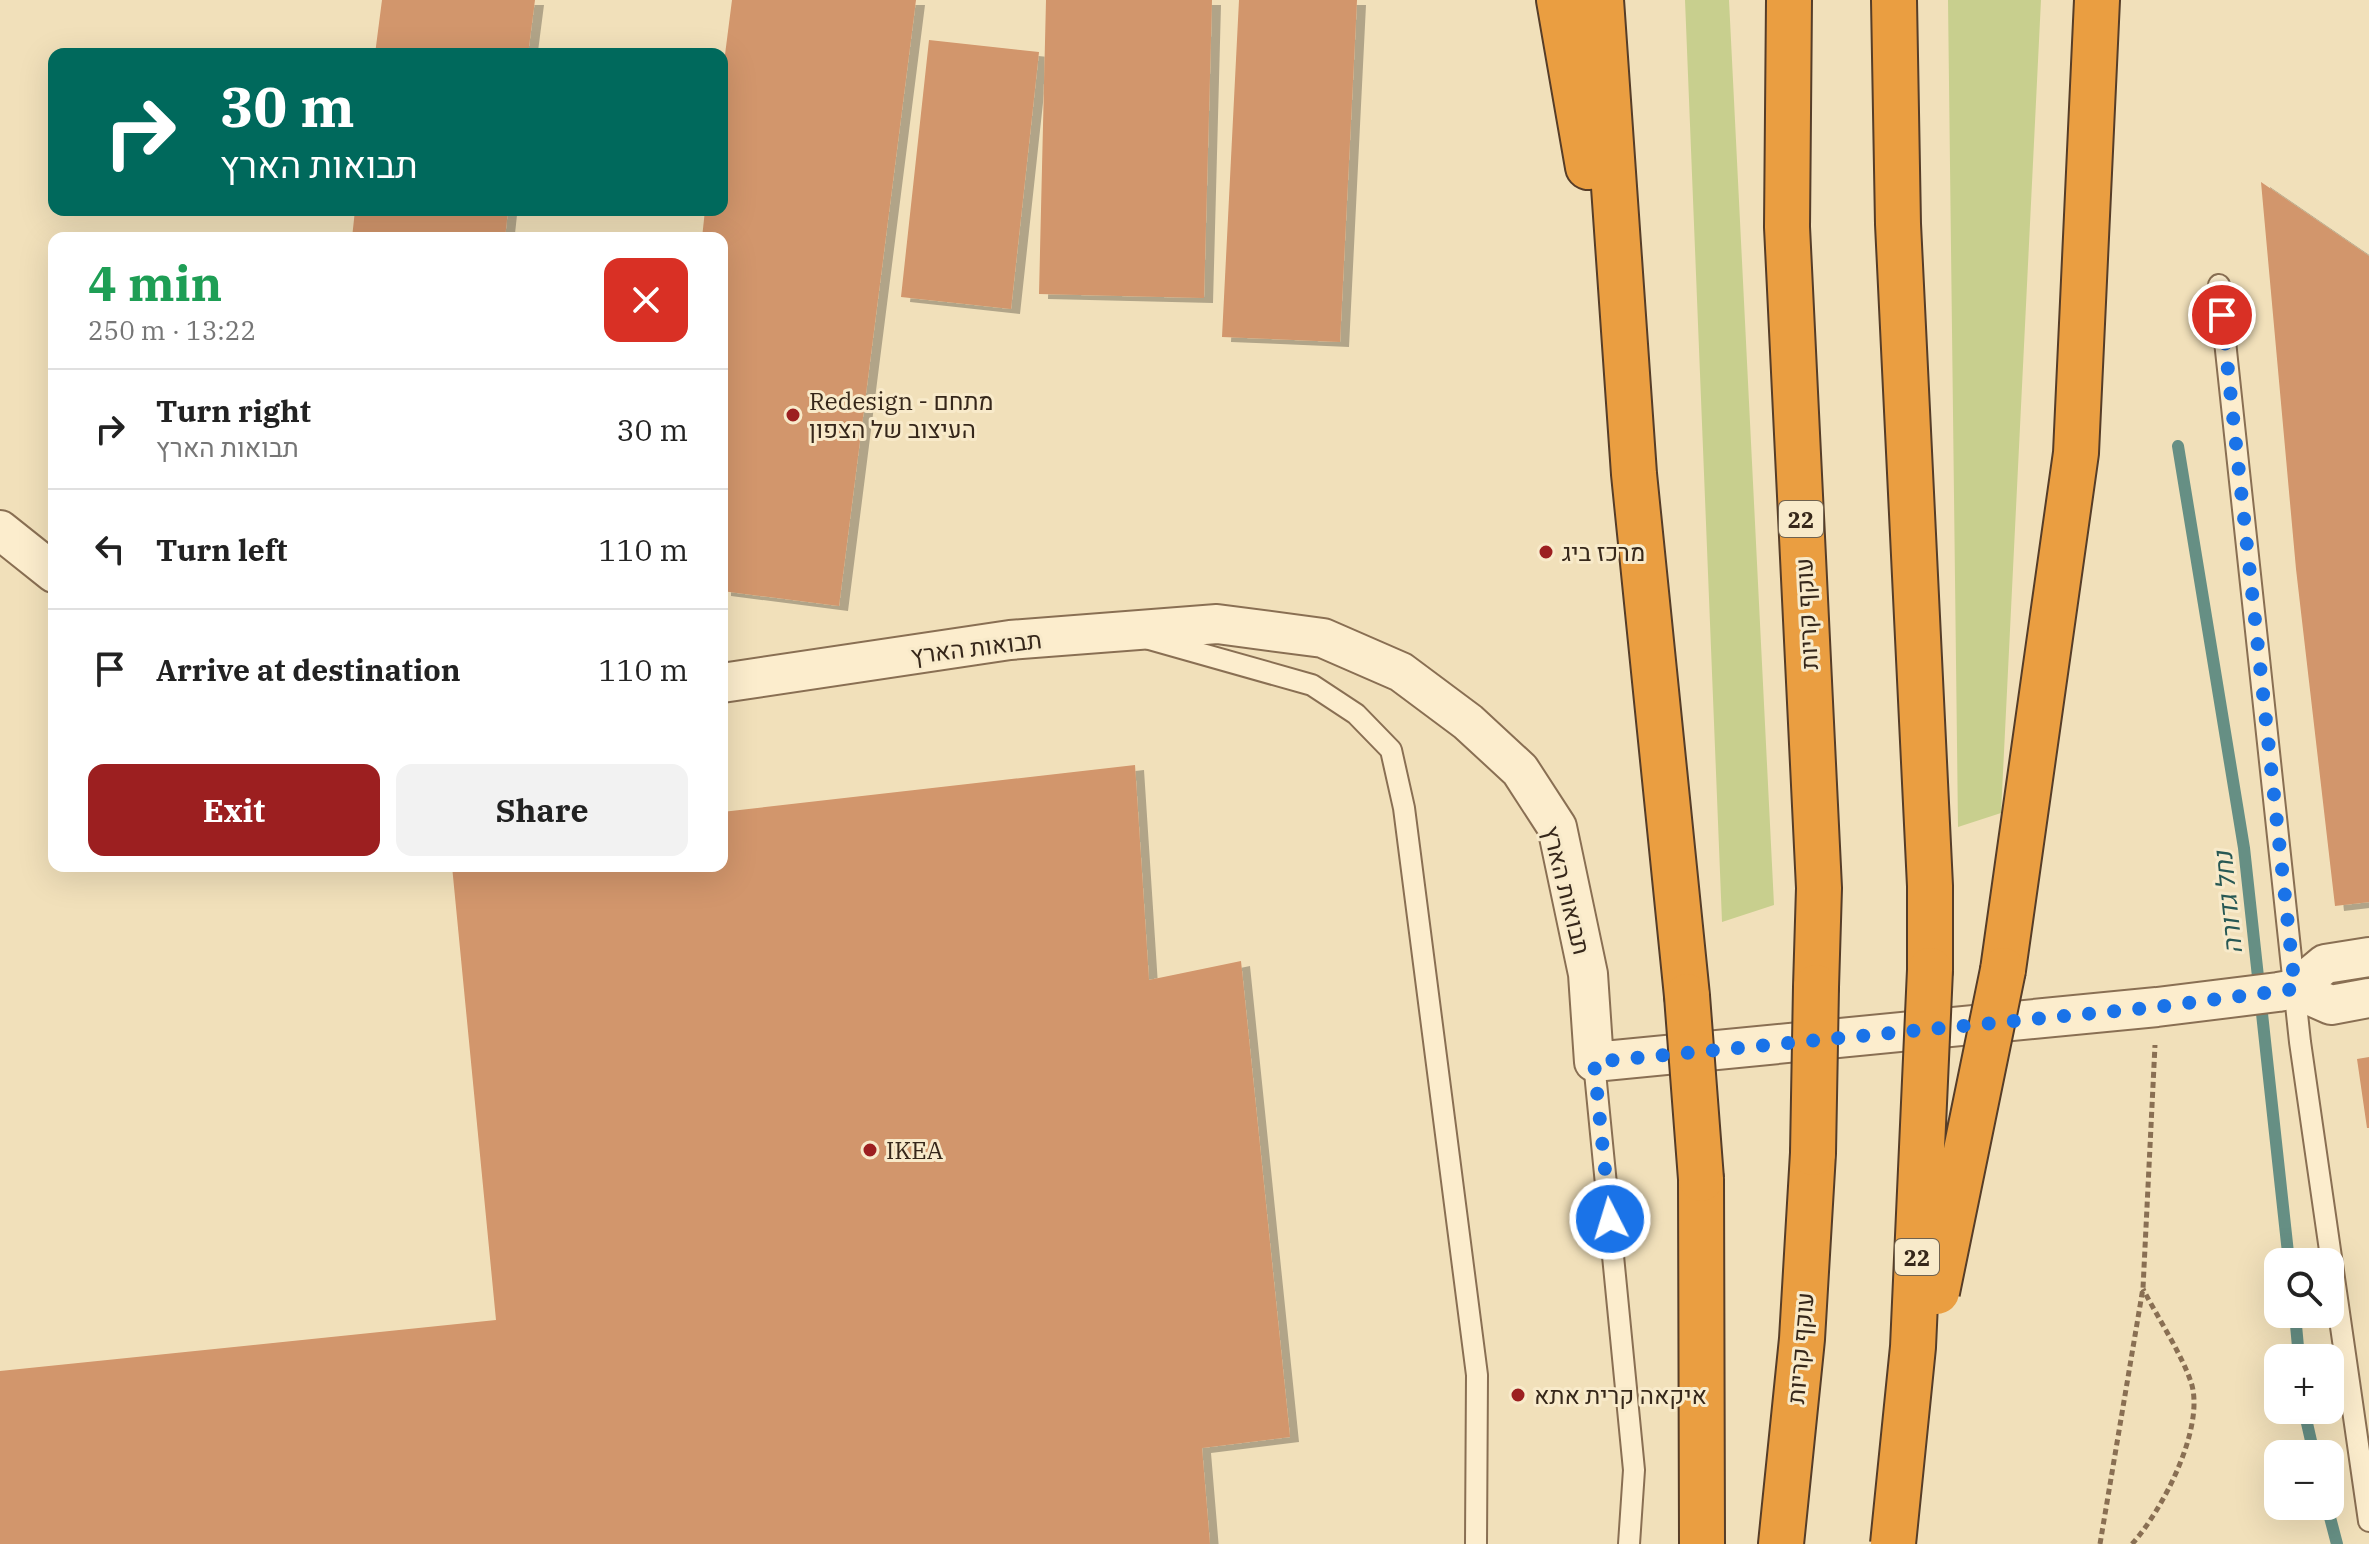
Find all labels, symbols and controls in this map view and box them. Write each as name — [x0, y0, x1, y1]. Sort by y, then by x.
text: 30 m — [220, 70, 355, 142]
icon: right — [88, 80, 192, 184]
text: תבואות הארץ — [220, 141, 418, 188]
text: 4 min — [88, 252, 222, 314]
button: close — [604, 258, 688, 342]
pin — [2188, 281, 2256, 349]
icon: arrive — [2200, 293, 2244, 337]
text: 250 m · 13:22 — [88, 313, 256, 347]
place label: Redesign - מתחם העיצוב של הצפון — [809, 385, 994, 445]
text: Turn right — [156, 391, 311, 430]
marker: Redesign - מתחם העיצוב של הצפון — [784, 406, 802, 424]
icon: right — [88, 407, 132, 451]
text: 30 m — [616, 410, 688, 449]
text: תבואות הארץ — [156, 430, 299, 464]
road number: 22 — [1779, 501, 1823, 537]
icon: left — [88, 527, 132, 571]
text: Turn left — [156, 530, 288, 569]
text: 110 m — [598, 530, 688, 569]
place label: מרכז ביג — [1562, 536, 1645, 568]
marker: מרכז ביג — [1537, 543, 1555, 561]
street label: עוקף קריות — [1787, 557, 1825, 671]
street label: תבואות הארץ — [909, 623, 1043, 671]
icon: arrive — [88, 647, 132, 691]
text: Arrive at destination — [156, 650, 461, 689]
text: 110 m — [598, 650, 688, 689]
button: Exit — [88, 764, 380, 856]
button: Share — [396, 764, 688, 856]
street label: תבואות הארץ — [1536, 822, 1598, 958]
water label: נחל גדורה — [2205, 848, 2249, 956]
place label: IKEA — [886, 1134, 944, 1166]
marker: IKEA — [861, 1141, 879, 1159]
position arrow — [1568, 1177, 1652, 1261]
road number: 22 — [1895, 1239, 1939, 1275]
map controls — [2264, 1248, 2344, 1520]
button: search — [2264, 1248, 2344, 1328]
street label: עוקף קריות — [1779, 1291, 1821, 1405]
button: + — [2264, 1344, 2344, 1424]
place label: איקאה קרית אתא — [1534, 1379, 1707, 1411]
marker: איקאה קרית אתא — [1509, 1386, 1527, 1404]
button: − — [2264, 1440, 2344, 1520]

